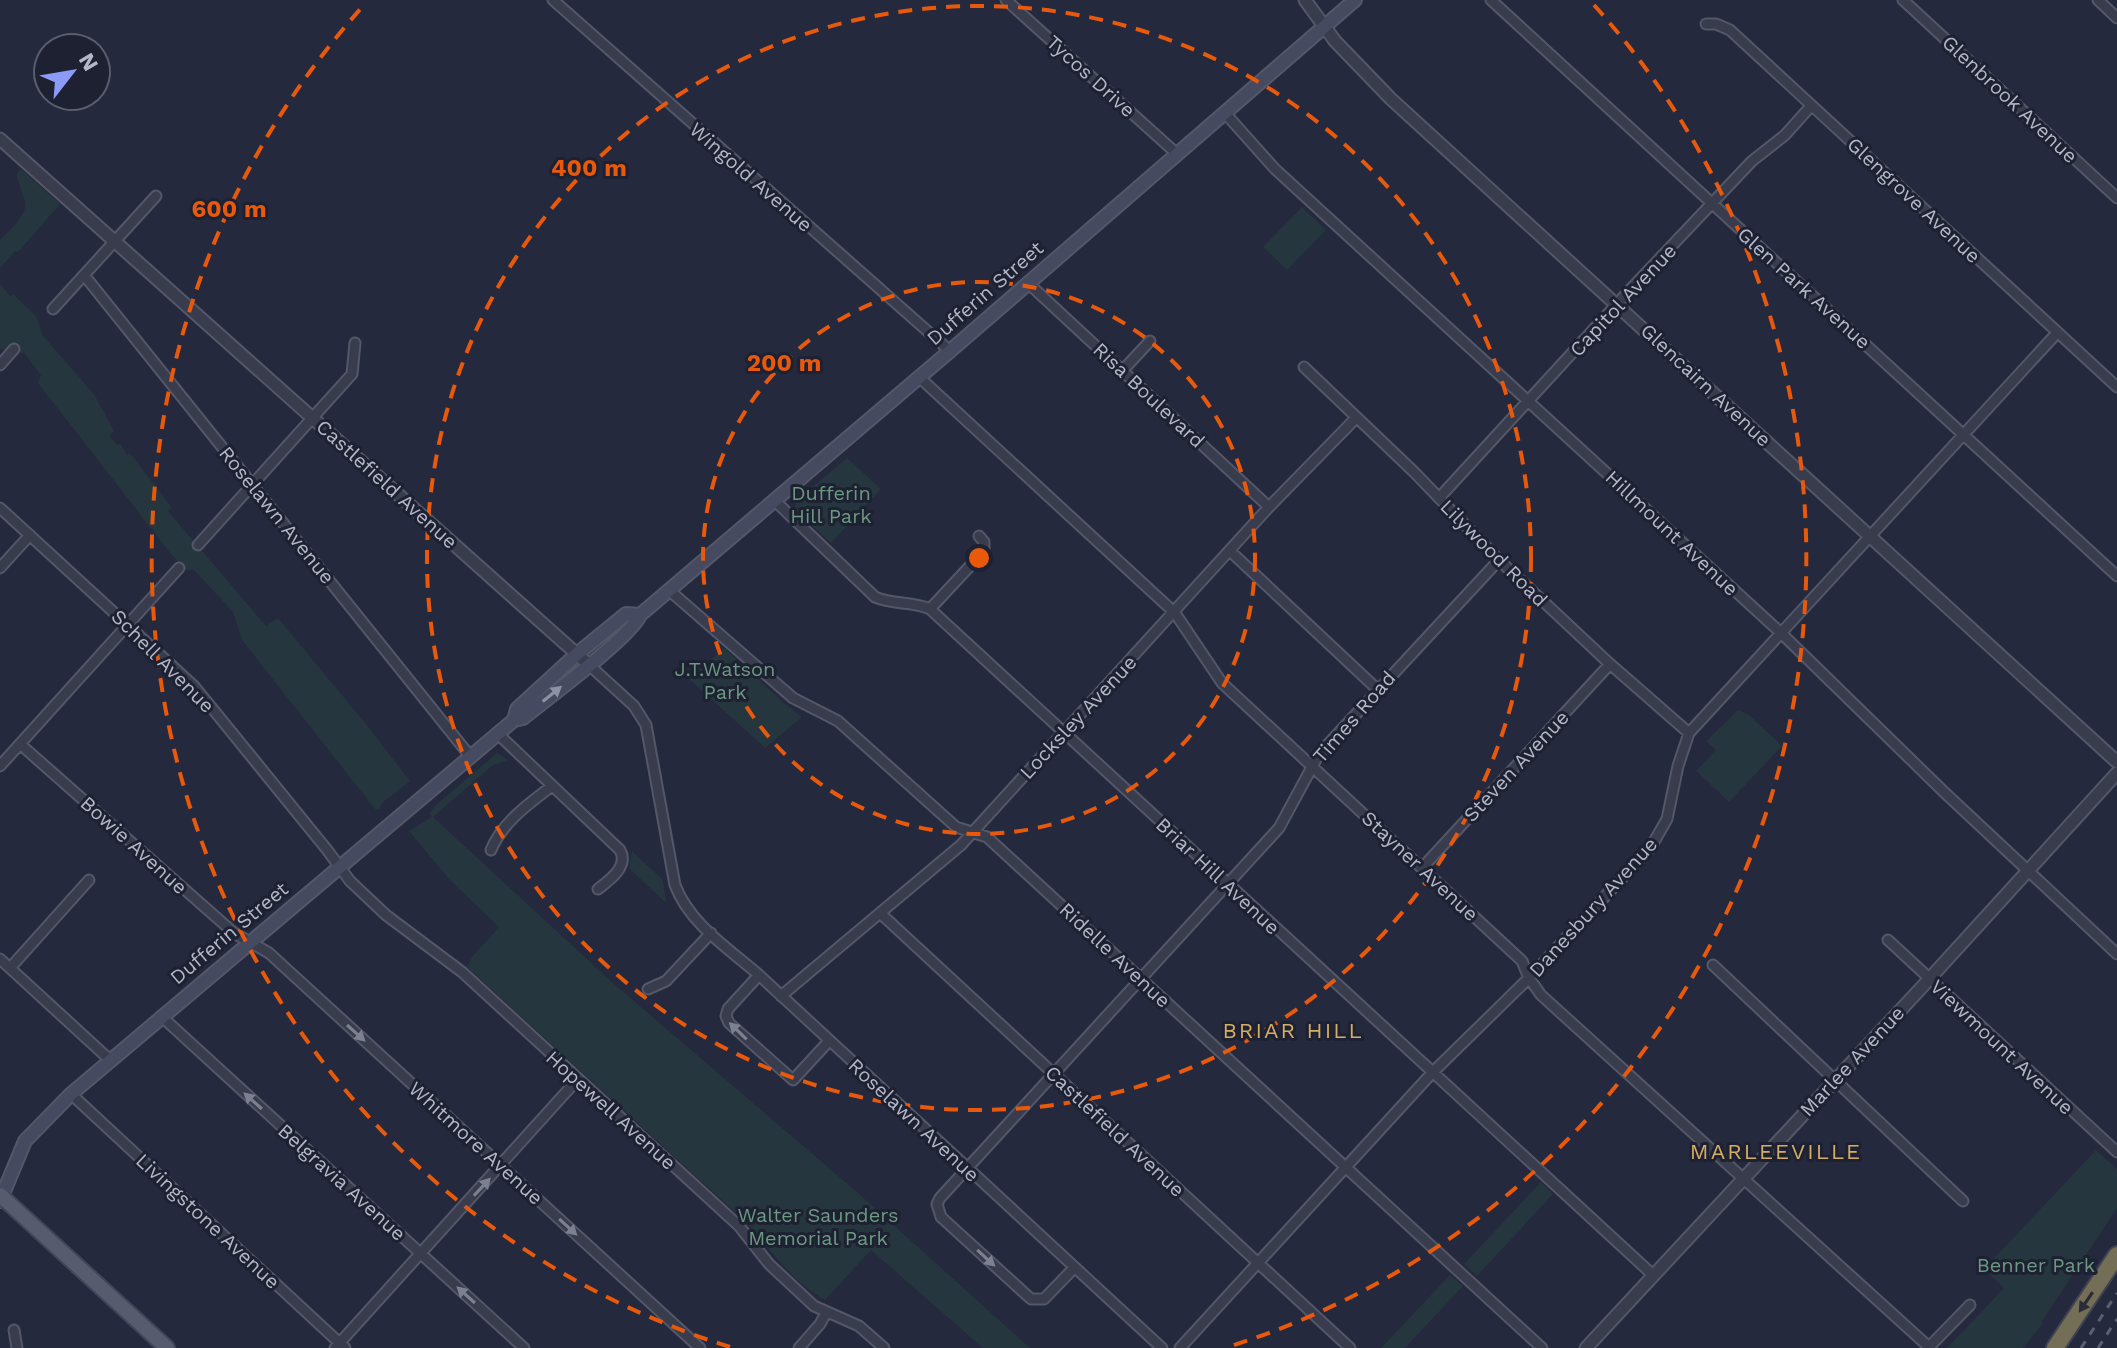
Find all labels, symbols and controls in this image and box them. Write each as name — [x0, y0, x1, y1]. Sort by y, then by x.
street label: Tycos Drive — [1042, 30, 1140, 122]
street label: Glenbrook Avenue — [1937, 30, 2083, 168]
north arrow — [32, 32, 112, 112]
text: N — [74, 49, 104, 75]
street label: Wingold Avenue — [685, 117, 817, 237]
street label: Glengrove Avenue — [1842, 132, 1986, 268]
text: 400 m — [551, 154, 627, 182]
text: 600 m — [191, 195, 267, 223]
street label: Glen Park Avenue — [1733, 222, 1875, 354]
street label: Dufferin Street — [922, 235, 1049, 350]
street label: Capitol Avenue — [1565, 239, 1681, 361]
street label: Glencairn Avenue — [1636, 318, 1776, 452]
street label: Risa Boulevard — [1088, 337, 1210, 453]
text: 200 m — [747, 349, 821, 377]
street label: Castlefield Avenue — [311, 414, 463, 554]
street label: Roselawn Avenue — [214, 441, 340, 589]
street label: Hillmount Avenue — [1601, 465, 1743, 601]
park label: Dufferin Hill Park — [790, 481, 872, 528]
street label: Lilywood Road — [1435, 494, 1553, 612]
centre of rings — [965, 544, 993, 572]
street label: Schell Avenue — [106, 604, 220, 718]
street label: Locksley Avenue — [1015, 650, 1141, 784]
park label: J.T.Watson Park — [675, 657, 775, 704]
street label: Times Road — [1308, 666, 1400, 768]
one-way arrow — [542, 686, 562, 703]
street label: Steven Avenue — [1458, 705, 1574, 827]
street label: Bowie Avenue — [76, 791, 192, 899]
street label: Stayner Avenue — [1357, 806, 1483, 926]
street label: Briar Hill Avenue — [1151, 812, 1285, 940]
street label: Danesbury Avenue — [1524, 832, 1662, 982]
street label: Dufferin Street — [165, 876, 293, 989]
street label: Ridelle Avenue — [1054, 897, 1176, 1013]
street label: Viewmount Avenue — [1925, 974, 2079, 1120]
street label: Marlee Avenue — [1795, 1001, 1909, 1121]
district label: BRIAR HILL — [1222, 1018, 1364, 1043]
one-way arrow — [729, 1022, 748, 1041]
one-way arrow — [345, 1024, 365, 1041]
street label: Hopewell Avenue — [541, 1045, 681, 1175]
street label: Roselawn Avenue — [844, 1053, 984, 1187]
street label: Castlefield Avenue — [1040, 1060, 1190, 1202]
street label: Whitmore Avenue — [404, 1076, 548, 1210]
one-way arrow — [244, 1093, 263, 1111]
street label: Belgravia Avenue — [273, 1118, 411, 1246]
district label: MARLEEVILLE — [1690, 1139, 1862, 1164]
street label: Livingstone Avenue — [131, 1148, 285, 1294]
one-way arrow — [472, 1178, 490, 1197]
park label: Walter Saunders Memorial Park — [738, 1203, 898, 1250]
one-way arrow — [558, 1218, 577, 1236]
one-way arrow — [976, 1249, 995, 1267]
park label: Benner Park — [1977, 1253, 2095, 1277]
one-way arrow — [457, 1287, 476, 1305]
one-way arrow — [2079, 1291, 2094, 1312]

